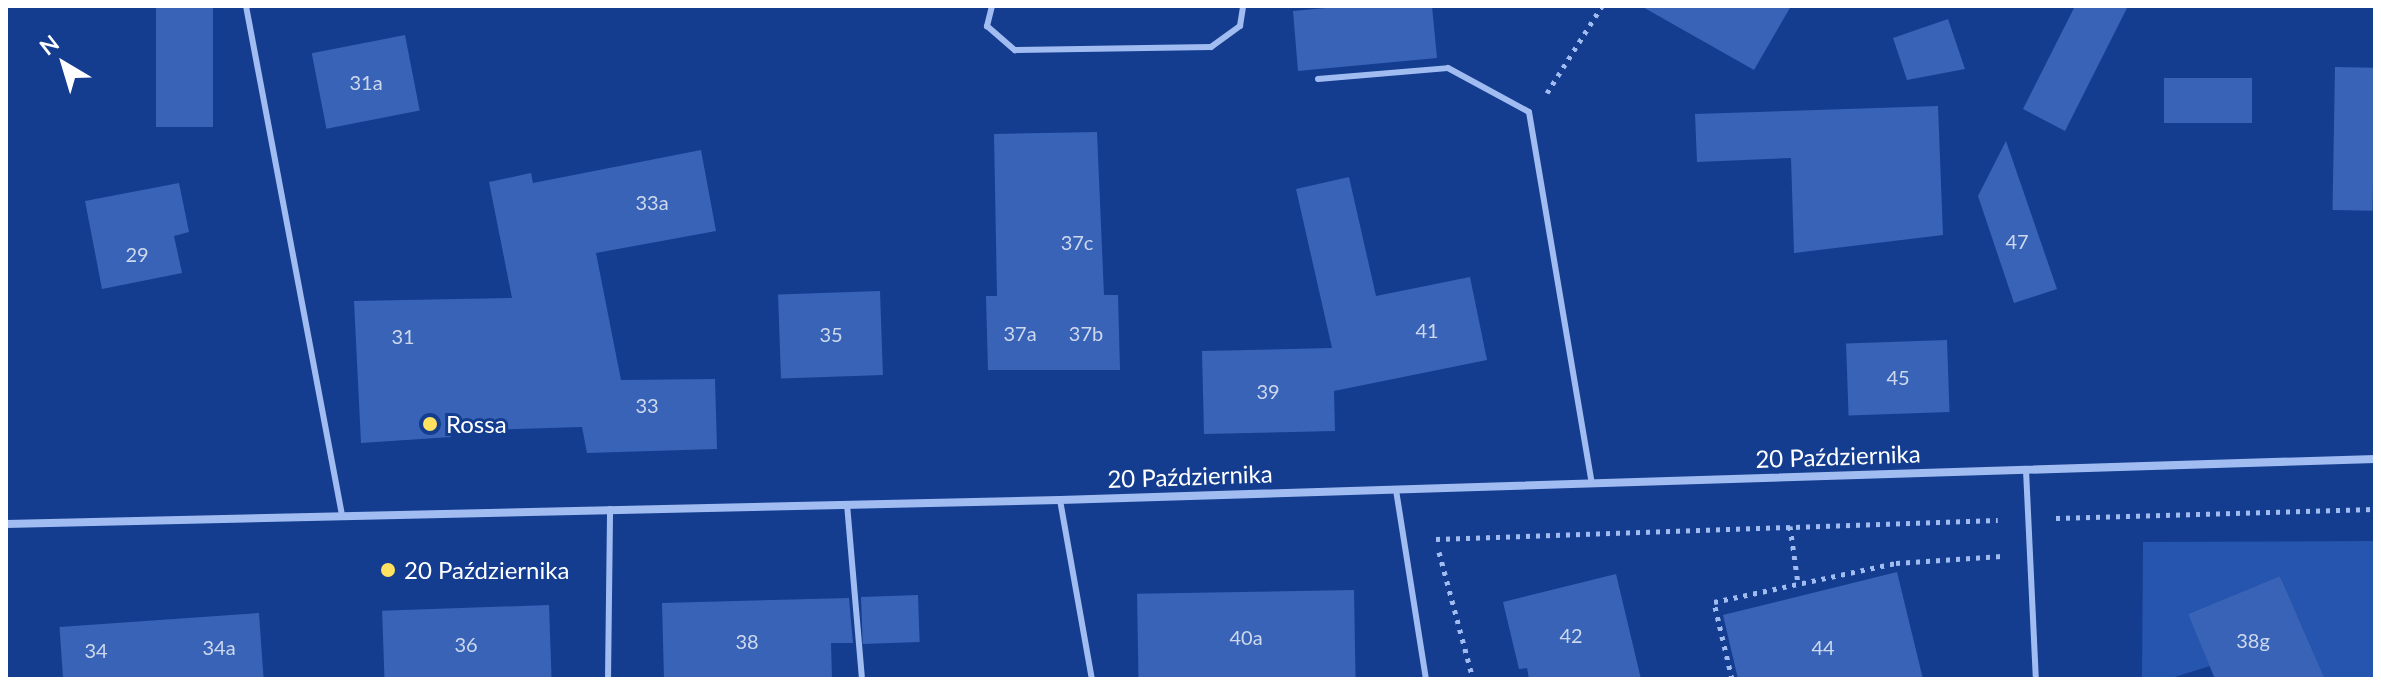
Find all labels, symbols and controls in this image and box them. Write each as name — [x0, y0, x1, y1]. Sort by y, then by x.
north arrow — [24, 24, 104, 104]
text: N — [34, 29, 64, 61]
house number: 31a — [349, 70, 383, 94]
house number: 33a — [635, 190, 669, 214]
house number: 47 — [2005, 229, 2029, 253]
house number: 37c — [1061, 230, 1093, 254]
house number: 29 — [125, 242, 149, 266]
house number: 41 — [1415, 318, 1439, 342]
house number: 37a — [1003, 321, 1037, 345]
house number: 37b — [1069, 321, 1103, 345]
house number: 35 — [819, 322, 843, 346]
house number: 31 — [391, 324, 415, 348]
house number: 45 — [1886, 365, 1910, 389]
house number: 39 — [1256, 379, 1280, 403]
house number: 33 — [635, 393, 659, 417]
place label: Rossa — [446, 410, 507, 438]
marker: Rossa — [421, 415, 439, 433]
street label: 20 Października — [1755, 439, 1921, 473]
street label: 20 Października — [1107, 459, 1273, 493]
place label: 20 Października — [404, 556, 569, 584]
marker: 20 Października — [379, 561, 397, 579]
house number: 42 — [1559, 623, 1583, 647]
house number: 40a — [1229, 625, 1263, 649]
house number: 38g — [2236, 628, 2270, 652]
house number: 38 — [735, 629, 759, 653]
house number: 36 — [454, 632, 478, 656]
house number: 34a — [202, 635, 236, 659]
house number: 44 — [1811, 635, 1835, 659]
house number: 34 — [84, 638, 108, 662]

